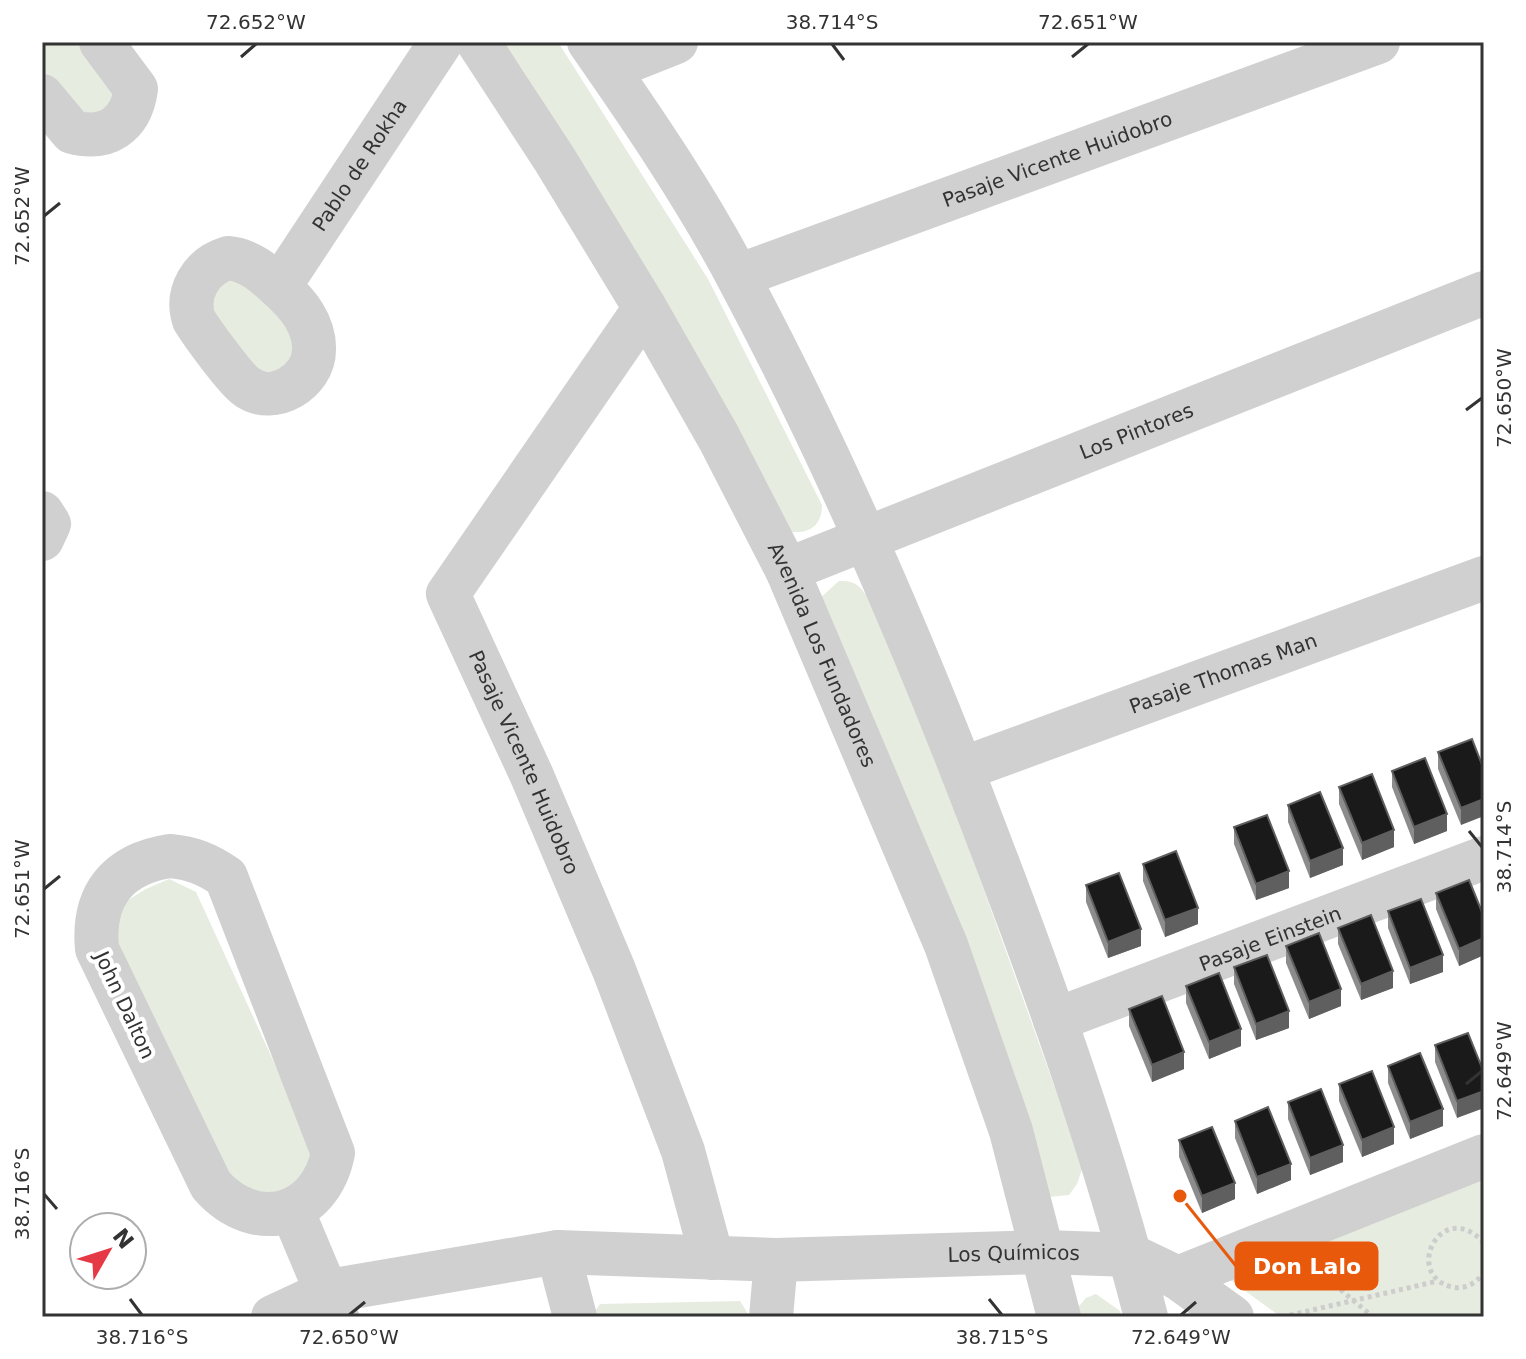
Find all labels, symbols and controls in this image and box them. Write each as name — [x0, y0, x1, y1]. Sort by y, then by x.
text: 72.652°W — [206, 10, 306, 34]
text: 38.714°S — [786, 10, 878, 34]
text: 72.651°W — [1038, 10, 1138, 34]
street label: Pablo de Rokha — [307, 95, 412, 236]
street label: Pasaje Vicente Huidobro — [939, 106, 1175, 212]
text: 72.652°W — [10, 166, 34, 266]
text: 72.650°W — [1492, 348, 1516, 448]
street label: Los Pintores — [1076, 398, 1197, 465]
street label: Avenida Los Fundadores — [763, 538, 881, 771]
street label: Pasaje Thomas Man — [1126, 628, 1320, 719]
street label: Pasaje Vicente Huidobro — [464, 647, 584, 878]
text: 38.714°S — [1492, 801, 1516, 893]
text: 72.651°W — [10, 839, 34, 939]
street label: Pasaje Einstein — [1196, 901, 1345, 976]
street label: John Dalton — [89, 946, 160, 1063]
text: 72.649°W — [1492, 1021, 1516, 1121]
text: 38.716°S — [10, 1148, 34, 1240]
north arrow — [68, 1211, 148, 1291]
text: N — [108, 1224, 139, 1254]
street label: Los Químicos — [947, 1240, 1080, 1267]
callout: Don Lalo — [1236, 1243, 1377, 1289]
text: Don Lalo — [1253, 1254, 1361, 1279]
text: 38.716°S — [96, 1325, 188, 1349]
text: 72.650°W — [299, 1325, 399, 1349]
text: 38.715°S — [956, 1325, 1048, 1349]
text: 72.649°W — [1131, 1325, 1231, 1349]

